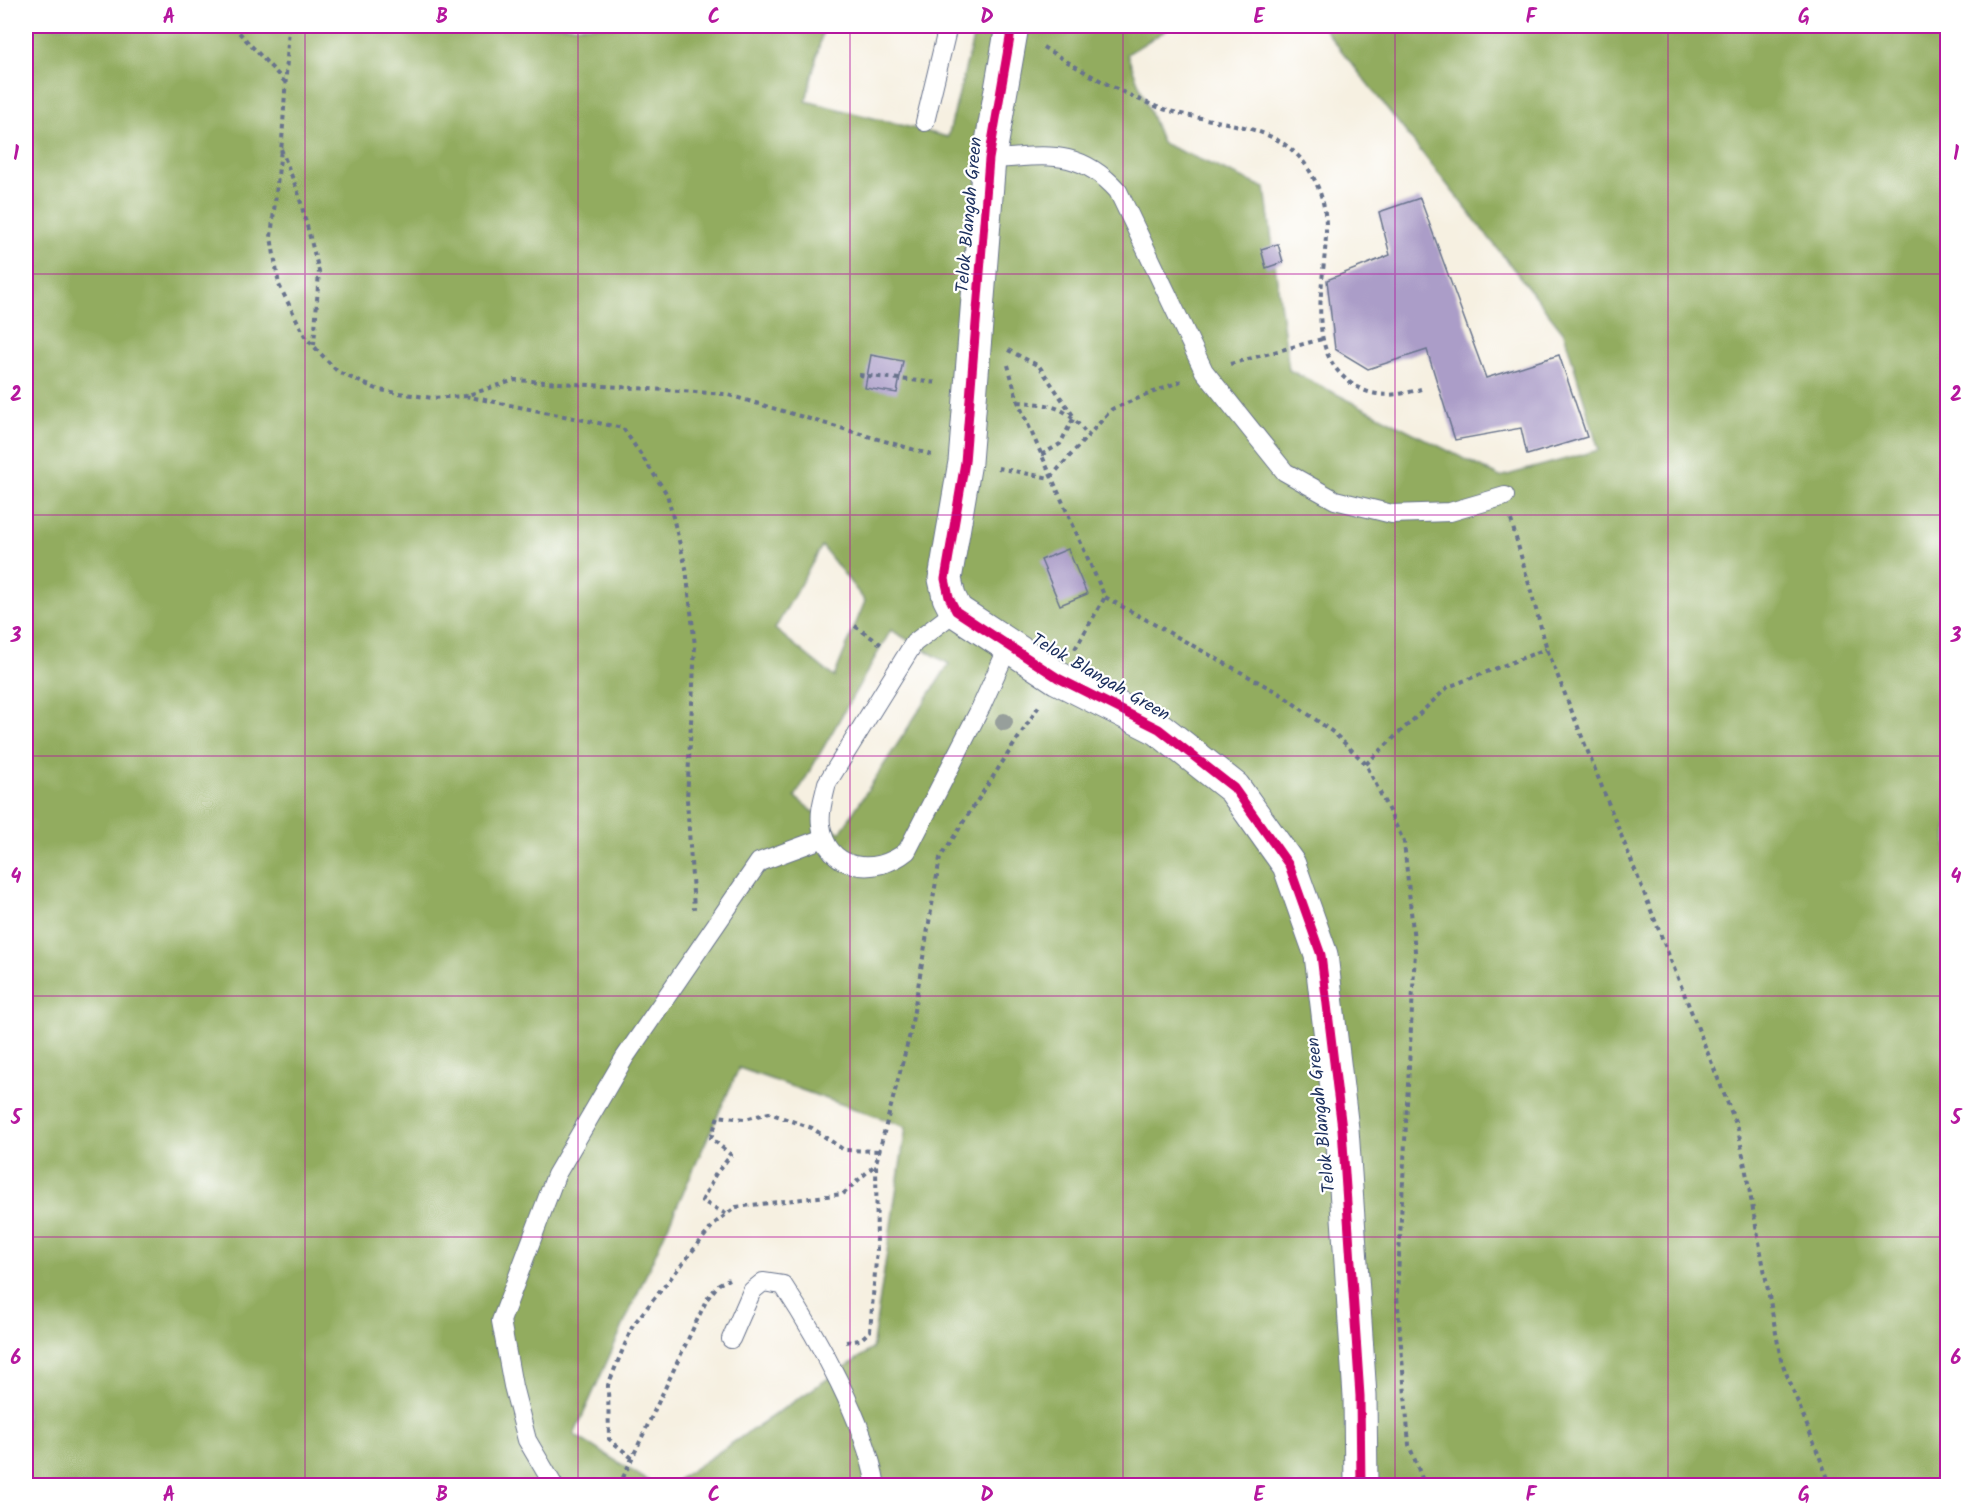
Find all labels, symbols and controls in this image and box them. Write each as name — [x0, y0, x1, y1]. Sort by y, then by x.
text: A — [163, 2, 175, 34]
text: B — [436, 2, 448, 34]
text: C — [708, 2, 720, 34]
text: D — [980, 2, 994, 34]
text: E — [1253, 2, 1265, 34]
text: F — [1526, 2, 1538, 34]
text: G — [1798, 2, 1810, 34]
street label: Telok Blangah Green — [949, 136, 991, 294]
text: 1 — [13, 139, 19, 171]
text: 1 — [1953, 139, 1959, 171]
text: 2 — [10, 380, 22, 412]
text: 2 — [1950, 380, 1962, 412]
text: 3 — [10, 621, 22, 653]
text: 3 — [1950, 621, 1962, 653]
street label: Telok Blangah Green — [1025, 626, 1175, 730]
text: 4 — [11, 862, 22, 894]
text: 4 — [1951, 862, 1962, 894]
street label: Telok Blangah Green — [1299, 1036, 1345, 1194]
text: 5 — [10, 1103, 23, 1135]
text: 5 — [1950, 1103, 1963, 1135]
text: 6 — [11, 1343, 22, 1375]
text: 6 — [1951, 1343, 1962, 1375]
text: A — [163, 1480, 175, 1511]
text: B — [436, 1480, 448, 1511]
text: C — [708, 1480, 720, 1511]
text: D — [980, 1480, 994, 1511]
text: E — [1253, 1480, 1265, 1511]
text: F — [1526, 1480, 1538, 1511]
text: G — [1798, 1480, 1810, 1511]

